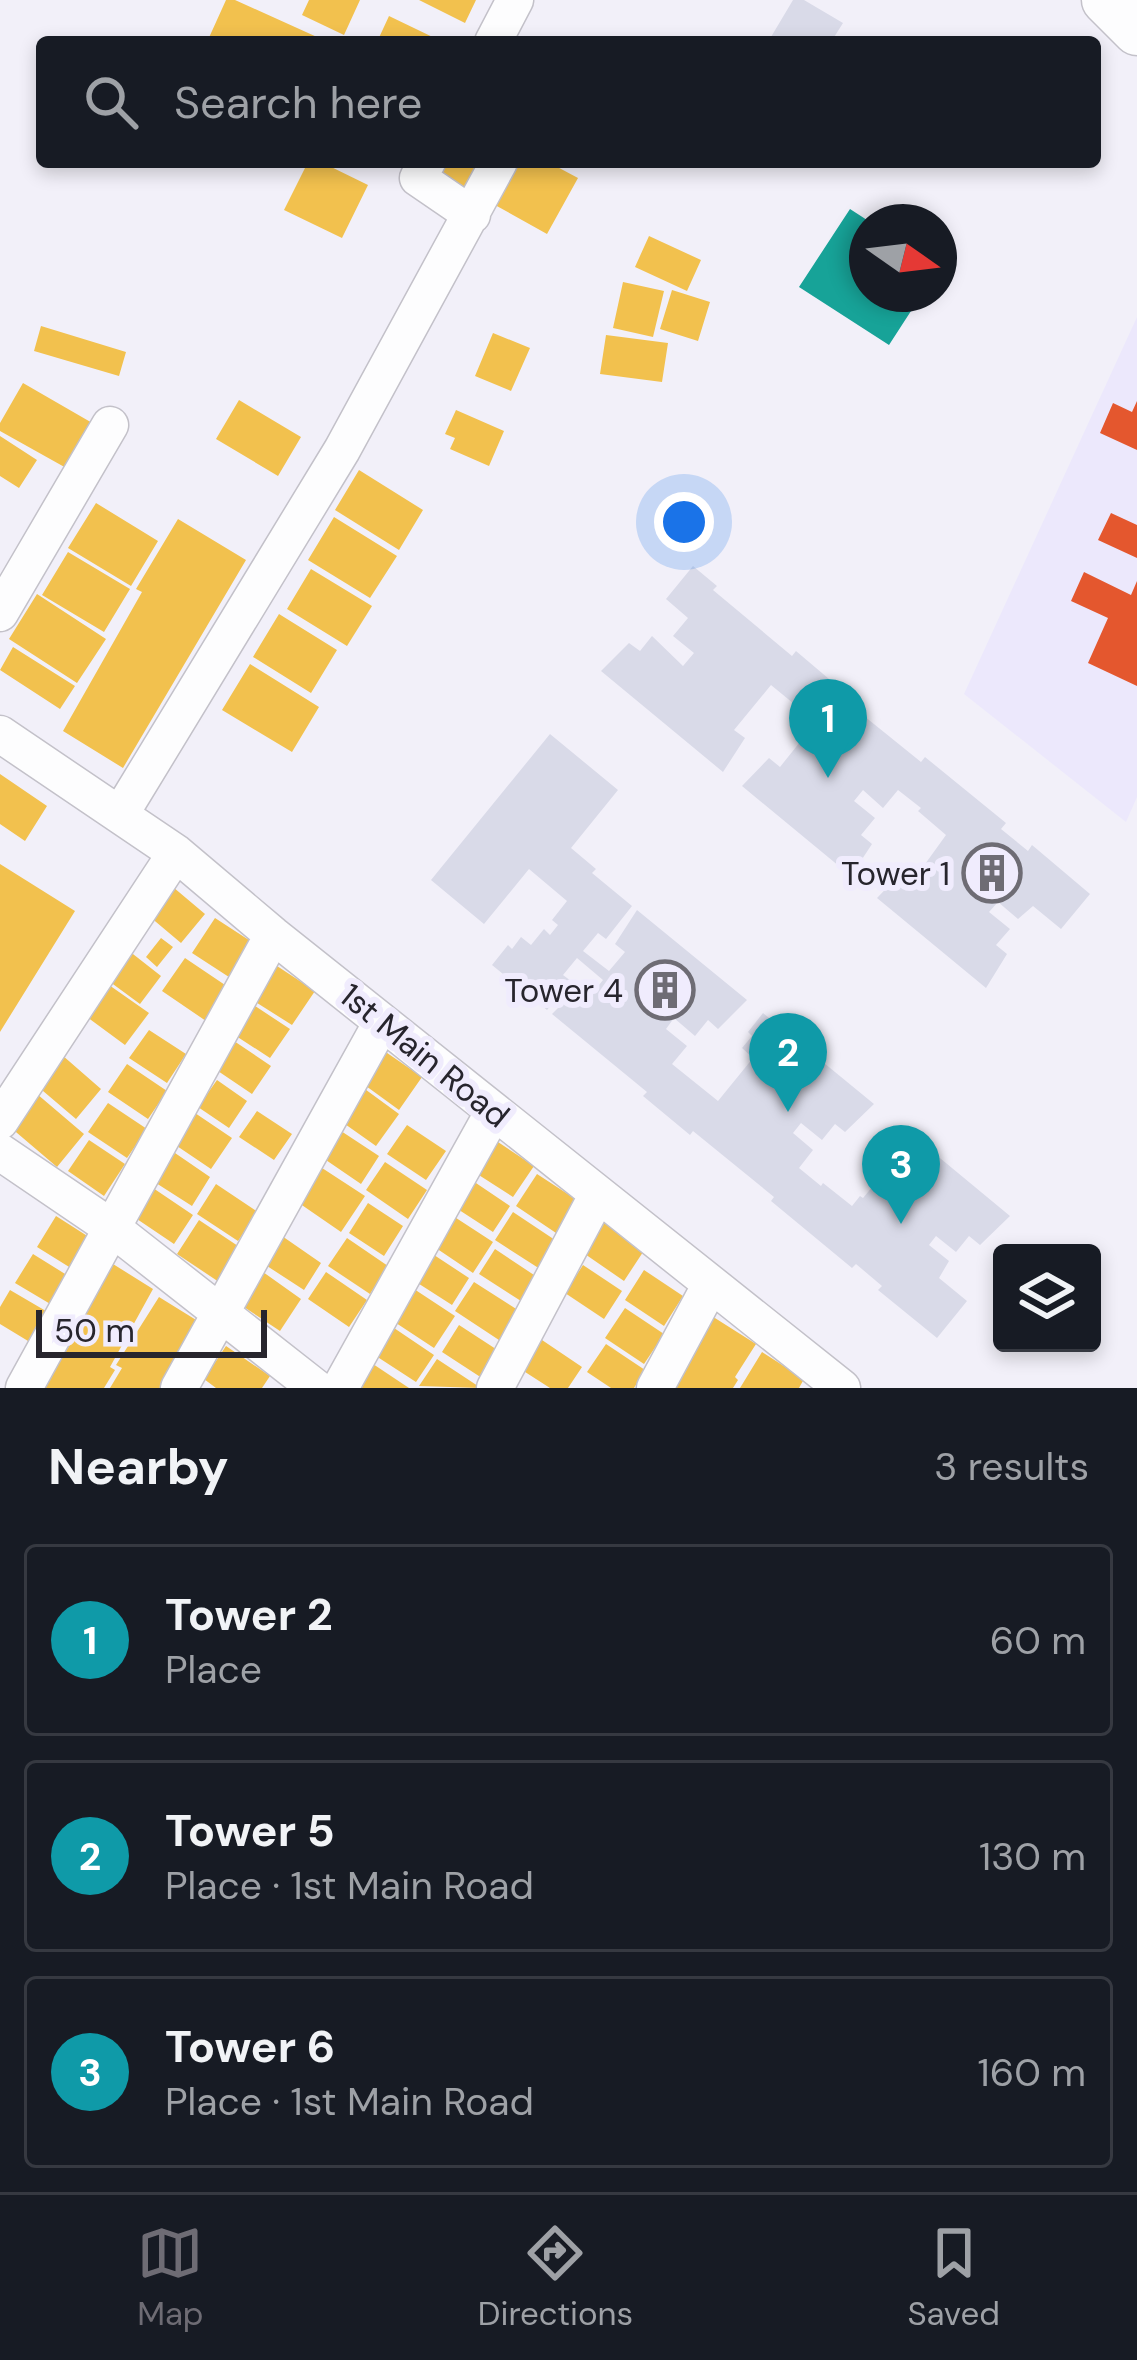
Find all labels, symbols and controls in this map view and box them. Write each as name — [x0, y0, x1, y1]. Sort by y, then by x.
search box — [36, 36, 1101, 168]
icon: search — [78, 69, 144, 135]
text: Search here — [174, 73, 422, 132]
north arrow — [849, 204, 957, 312]
your location — [654, 492, 714, 552]
pin: 1 — [789, 679, 867, 778]
building icon: Tower 1 — [961, 842, 1023, 904]
place label: Tower 1 — [841, 852, 950, 895]
building icon: Tower 4 — [634, 959, 696, 1021]
place label: Tower 4 — [504, 969, 623, 1012]
street label: 1st Main Road — [331, 974, 518, 1137]
pin: 2 — [749, 1013, 827, 1112]
pin: 3 — [862, 1125, 940, 1224]
map controls — [993, 1244, 1101, 1352]
button: layers — [993, 1244, 1101, 1352]
scale bar — [36, 1304, 267, 1357]
text: 50 m — [54, 1309, 135, 1352]
text: Nearby — [48, 1433, 229, 1500]
text: 3 results — [934, 1441, 1089, 1492]
text: Tower 2 — [165, 1585, 333, 1644]
text: 1 — [83, 1615, 97, 1666]
text: 60 m — [990, 1615, 1086, 1666]
text: Place — [165, 1644, 262, 1695]
text: Tower 5 — [165, 1801, 335, 1860]
text: 2 — [79, 1831, 101, 1882]
text: 130 m — [979, 1831, 1086, 1882]
text: Place · 1st Main Road — [165, 1860, 534, 1911]
text: Tower 6 — [165, 2017, 335, 2076]
text: 3 — [78, 2047, 102, 2098]
text: 160 m — [978, 2047, 1086, 2098]
text: Place · 1st Main Road — [165, 2076, 534, 2127]
tab: Map — [137, 2220, 204, 2335]
tab: Directions — [478, 2220, 633, 2335]
tab: Saved — [907, 2220, 1000, 2335]

